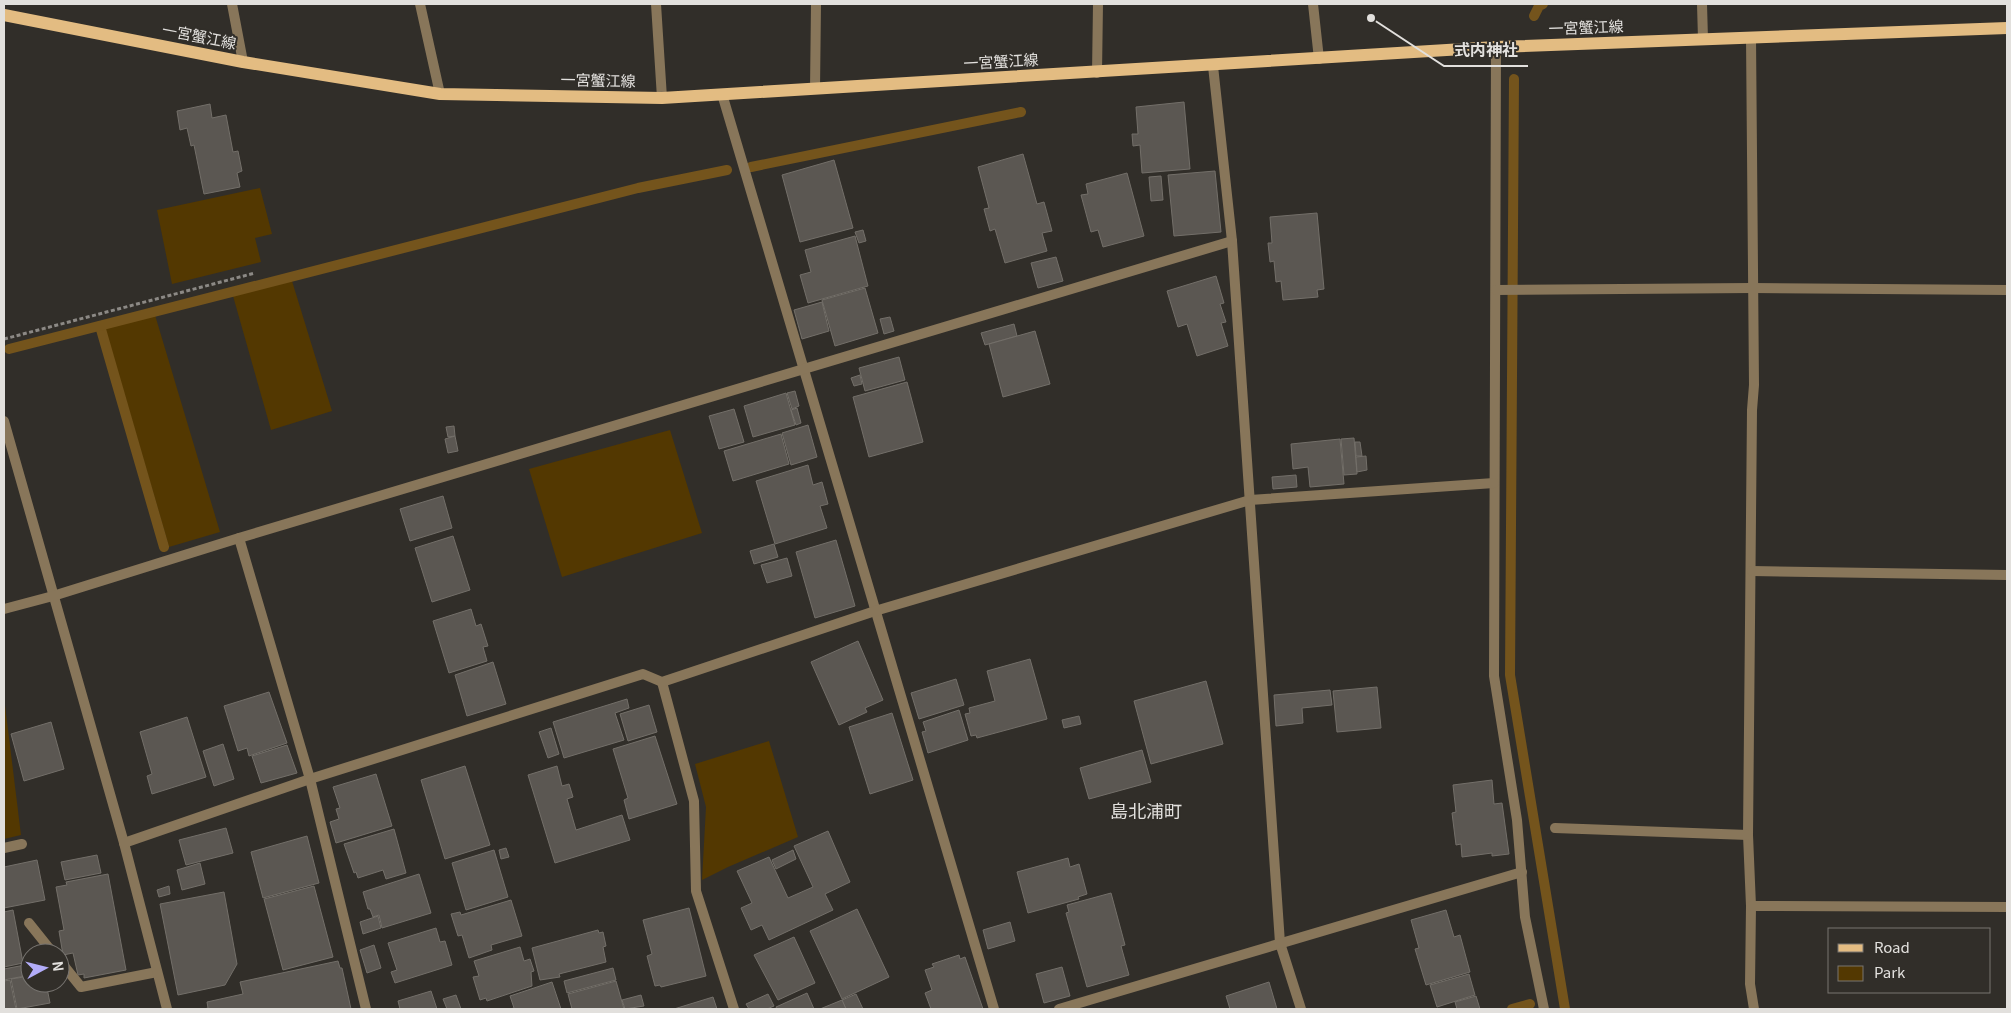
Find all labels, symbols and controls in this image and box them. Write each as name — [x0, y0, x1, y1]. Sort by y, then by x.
street label: 一宮蟹江線 — [1548, 15, 1624, 38]
street label: 一宮蟹江線 — [160, 18, 238, 53]
callout: 式内神社 — [1444, 35, 1528, 66]
text: 式内神社 — [1454, 37, 1518, 61]
street label: 一宮蟹江線 — [963, 48, 1039, 73]
street label: 一宮蟹江線 — [560, 68, 636, 91]
district label: 島北浦町 — [1110, 797, 1182, 823]
legend — [1828, 928, 1991, 993]
text: Road — [1874, 936, 1910, 957]
north arrow — [20, 943, 70, 993]
text: N — [48, 960, 69, 973]
text: Park — [1874, 961, 1906, 982]

